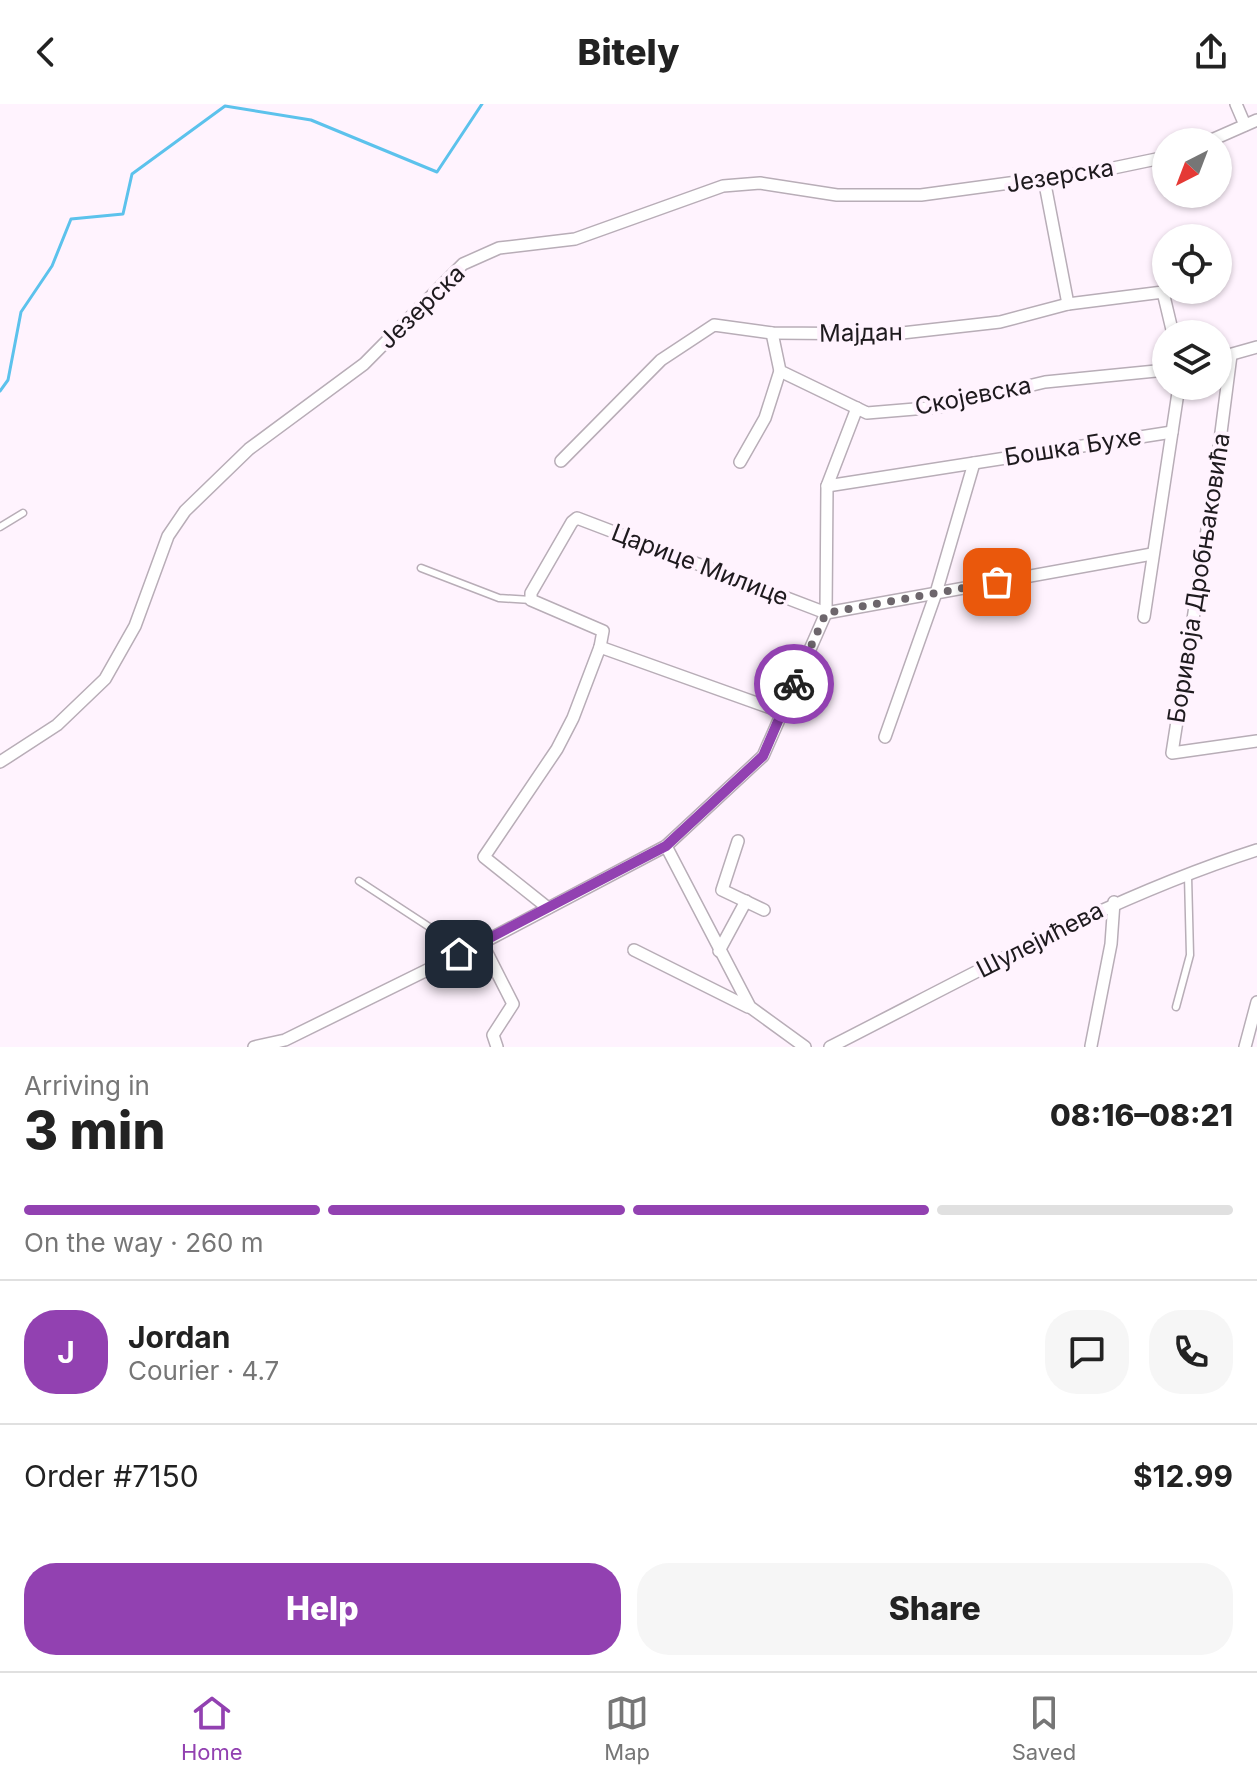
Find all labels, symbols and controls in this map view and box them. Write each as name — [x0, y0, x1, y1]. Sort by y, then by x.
icon: back — [24, 30, 68, 74]
text: Bitely — [577, 30, 680, 74]
icon: share — [1189, 30, 1233, 74]
north arrow — [1152, 128, 1232, 208]
map controls — [1152, 128, 1232, 400]
street label: Језерска — [1004, 153, 1116, 198]
button: locate — [1152, 224, 1232, 304]
street label: Језерска — [373, 259, 471, 355]
street label: Мајдан — [819, 317, 903, 348]
button: layers — [1152, 320, 1232, 400]
street label: Скојевска — [912, 370, 1034, 421]
street label: Бошка Бухе — [1002, 421, 1144, 472]
street label: Боривоја Дробњаковића — [1161, 431, 1236, 725]
street label: Царице Милице — [608, 518, 793, 612]
pin — [963, 548, 1031, 616]
icon: bag — [975, 560, 1019, 604]
courier — [754, 644, 834, 724]
icon: bike — [772, 662, 816, 706]
street label: Шулејићева — [971, 895, 1108, 984]
pin — [425, 920, 493, 988]
icon: home — [437, 932, 481, 976]
text: Arriving in — [24, 1070, 150, 1101]
text: 08:16–08:21 — [1050, 1097, 1233, 1133]
text: 3 min — [24, 1099, 166, 1162]
text: On the way · 260 m — [24, 1227, 264, 1258]
button: chat — [1045, 1310, 1129, 1394]
button: phone — [1149, 1310, 1233, 1394]
text: Jordan — [128, 1319, 230, 1355]
text: J — [57, 1334, 75, 1370]
text: Courier · 4.7 — [128, 1355, 279, 1386]
text: Order #7150 — [24, 1458, 199, 1494]
text: $12.99 — [1133, 1458, 1233, 1494]
button: Help — [24, 1563, 621, 1655]
button: Share — [637, 1563, 1233, 1655]
tab: Home — [181, 1691, 243, 1765]
tab: Map — [604, 1691, 650, 1765]
tab: Saved — [1012, 1691, 1076, 1765]

